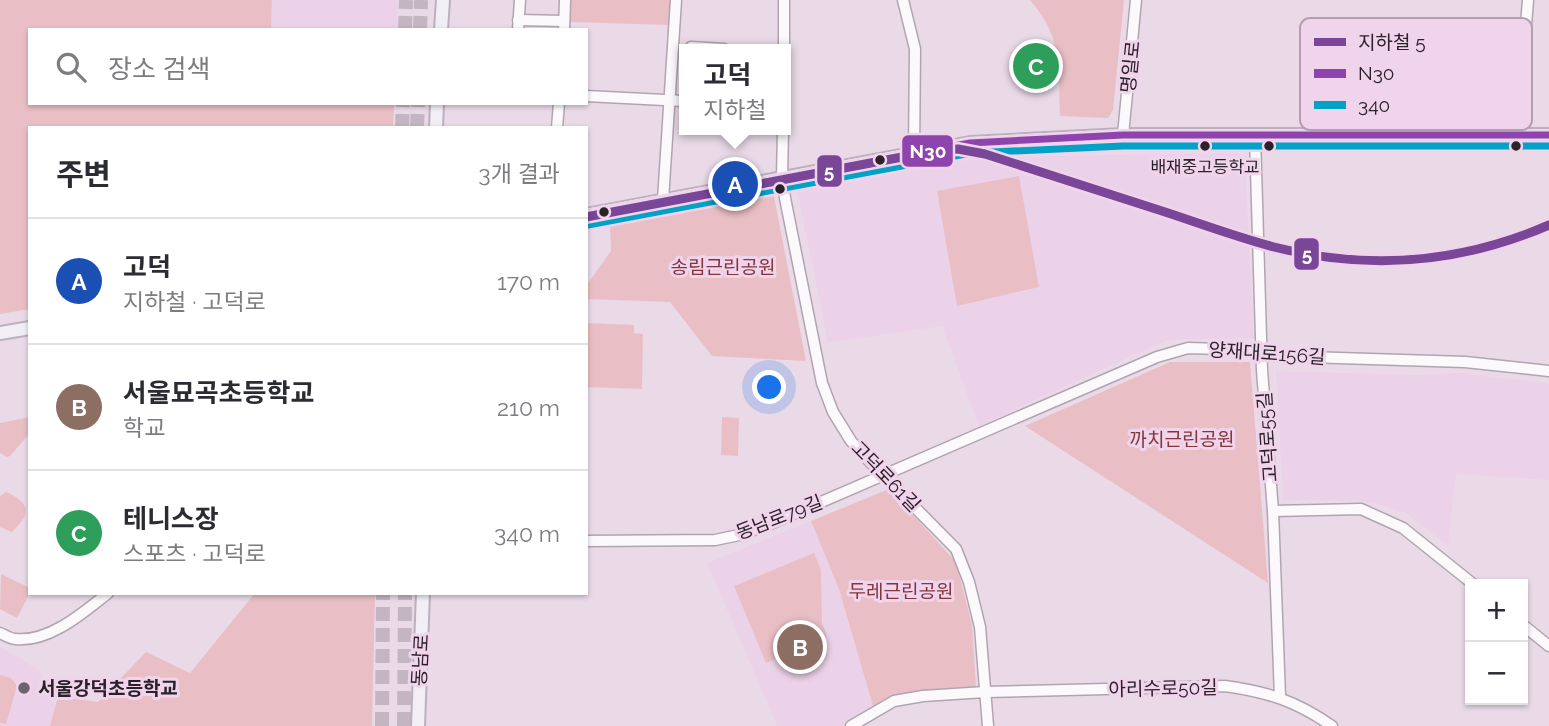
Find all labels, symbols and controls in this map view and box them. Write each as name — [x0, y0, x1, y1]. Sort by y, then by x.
legend — [1300, 18, 1532, 130]
search box — [28, 28, 588, 105]
text: 지하철 5 — [1358, 31, 1426, 53]
pin: C — [1013, 40, 1059, 92]
street label: 명일로 — [1116, 40, 1144, 94]
popup — [679, 44, 791, 135]
icon: search — [52, 48, 90, 86]
text: 장소 검색 — [108, 54, 210, 84]
text: 고덕 — [703, 60, 751, 90]
text: N30 — [1358, 62, 1394, 84]
text: 340 — [1358, 94, 1390, 116]
text: 지하철 — [703, 96, 767, 123]
line badge: N30 — [901, 134, 954, 168]
marker: 배재중고등학교 — [1198, 139, 1212, 153]
unlabelled marker — [1262, 139, 1276, 153]
unlabelled marker — [1509, 139, 1523, 153]
text: N30 — [910, 140, 946, 162]
unlabelled marker — [873, 153, 887, 167]
line badge: 5 — [816, 154, 843, 188]
text: 주변 — [56, 157, 111, 192]
place label: 배재중고등학교 — [1150, 157, 1260, 177]
pin: A — [712, 158, 758, 210]
text: 3개 결과 — [478, 160, 560, 187]
text: 5 — [824, 160, 834, 182]
unlabelled marker — [773, 182, 787, 196]
unlabelled marker — [597, 205, 611, 219]
line badge: 5 — [1293, 237, 1320, 271]
text: 5 — [1302, 243, 1312, 265]
text: 고덕 — [123, 252, 171, 282]
park label: 송림근린공원 — [671, 256, 775, 278]
text: A — [71, 268, 87, 295]
text: 170 m — [497, 268, 560, 295]
text: 지하철 · 고덕로 — [123, 288, 266, 315]
street label: 양재대로156길 — [1208, 338, 1326, 368]
your location — [752, 370, 786, 404]
text: 서울묘곡초등학교 — [123, 378, 314, 408]
street label: 고덕로55길 — [1253, 391, 1281, 483]
text: B — [71, 394, 87, 421]
text: 210 m — [497, 394, 560, 421]
text: 학교 — [123, 414, 165, 441]
park label: 까치근린공원 — [1130, 428, 1234, 450]
street label: 고덕로61길 — [847, 436, 925, 516]
street label: 동남로79길 — [732, 490, 826, 544]
text: 테니스장 — [123, 504, 219, 534]
text: C — [71, 520, 87, 547]
text: 340 m — [494, 520, 560, 547]
text: 스포츠 · 고덕로 — [123, 540, 266, 567]
map controls — [1465, 579, 1528, 705]
button: + — [1465, 579, 1528, 642]
park label: 두레근린공원 — [849, 580, 953, 602]
pin: B — [777, 621, 823, 673]
street label: 동남로 — [408, 633, 432, 687]
button: − — [1465, 642, 1528, 705]
street label: 아리수로50길 — [1108, 676, 1218, 700]
place label: 서울강덕초등학교 — [38, 677, 178, 699]
marker: 서울강덕초등학교 — [16, 680, 32, 696]

